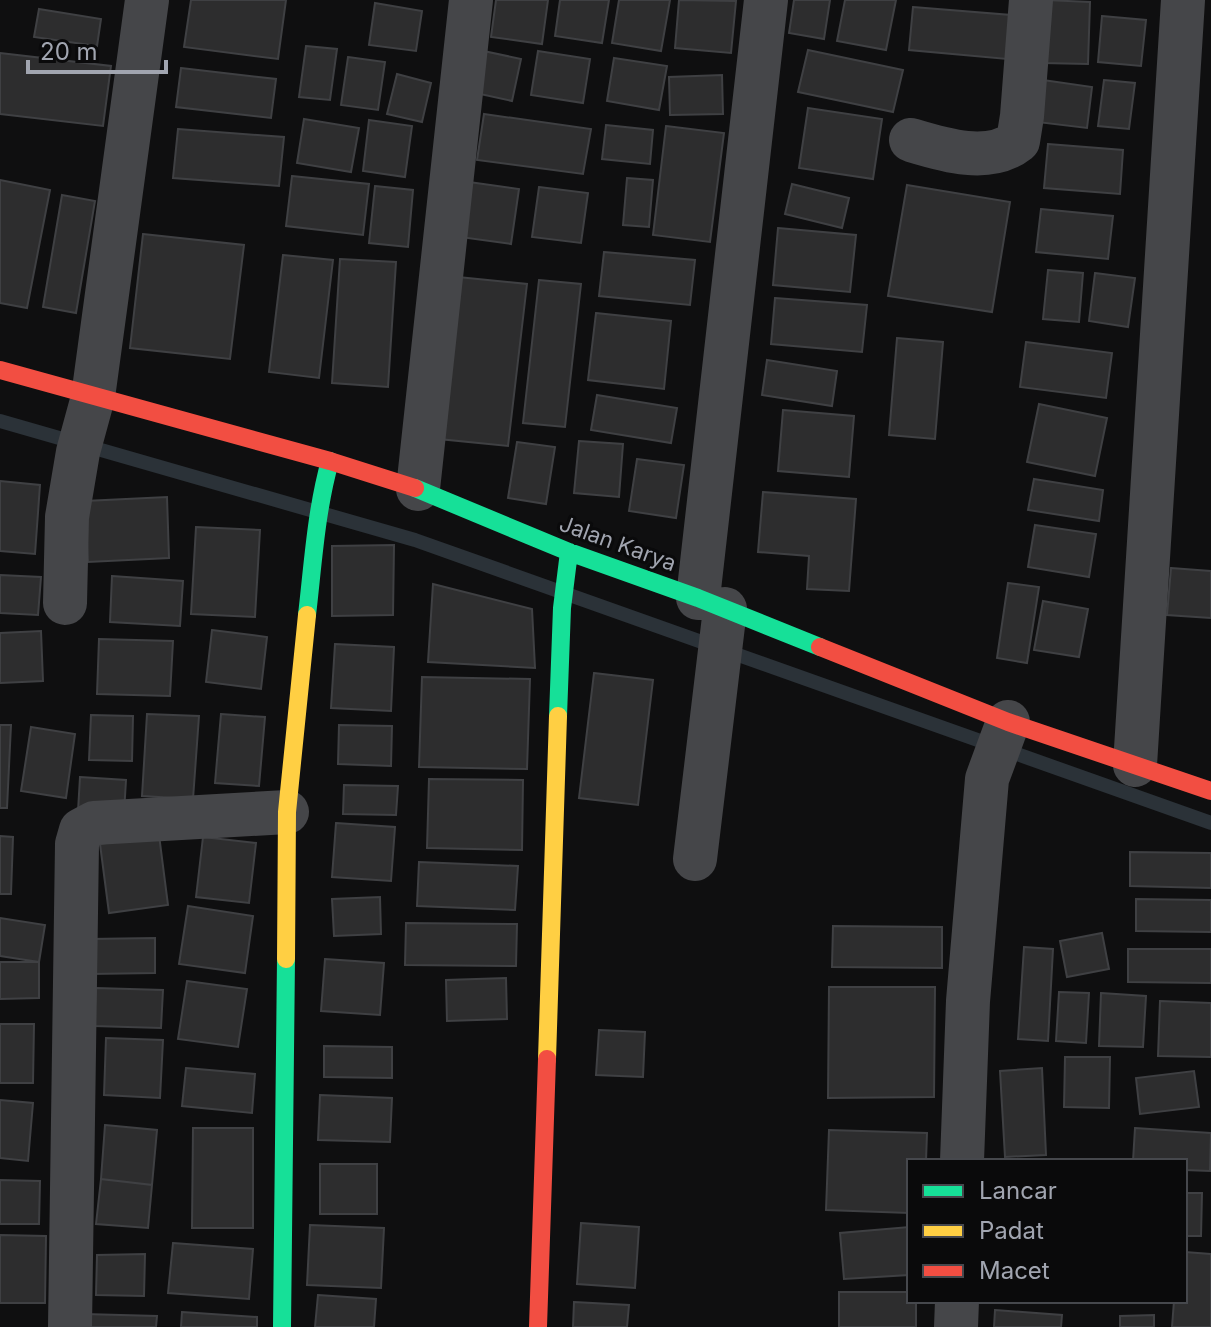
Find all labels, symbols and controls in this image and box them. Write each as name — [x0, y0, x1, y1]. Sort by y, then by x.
scale bar — [28, 24, 166, 74]
text: 20 m — [40, 37, 98, 66]
street label: Jalan Karya — [556, 510, 680, 576]
legend — [907, 1159, 1187, 1303]
text: Lancar — [979, 1176, 1057, 1205]
text: Padat — [979, 1216, 1044, 1245]
text: Macet — [979, 1256, 1050, 1285]

